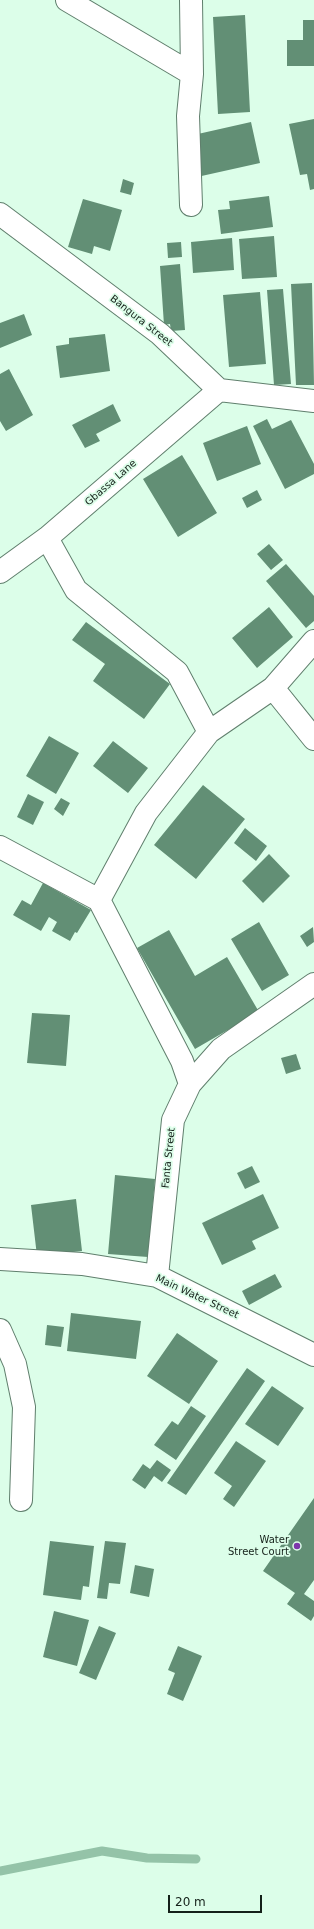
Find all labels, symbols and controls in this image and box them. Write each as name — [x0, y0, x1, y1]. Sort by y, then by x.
street label: Bangura Street — [107, 293, 175, 349]
street label: Gbassa Lane — [83, 457, 139, 509]
street label: Fanta Street — [160, 1127, 178, 1189]
street label: Main Water Street — [154, 1273, 240, 1321]
place label: Water Street Court — [228, 1534, 289, 1558]
marker: Water Street Court — [292, 1541, 302, 1551]
scale bar — [170, 1887, 264, 1913]
text: 20 m — [175, 1895, 206, 1909]

